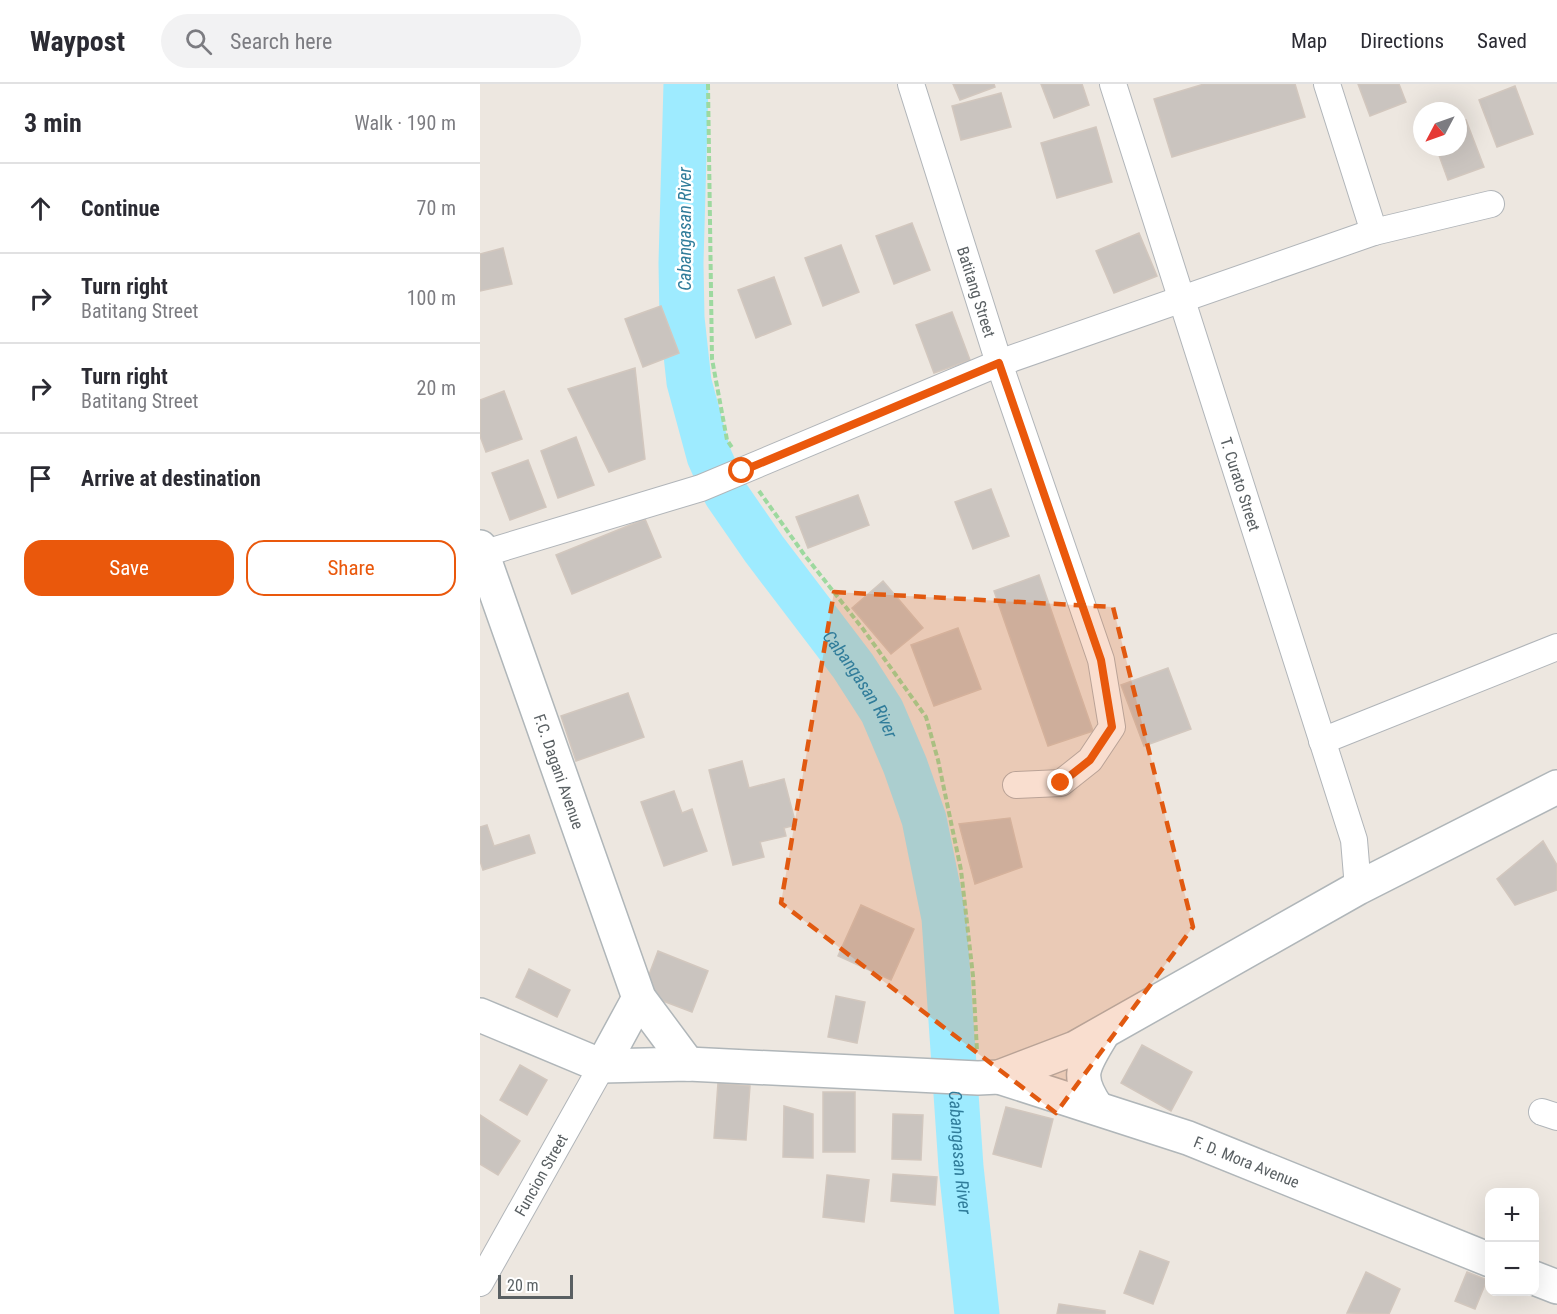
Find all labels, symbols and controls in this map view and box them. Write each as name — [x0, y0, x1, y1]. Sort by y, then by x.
search box — [161, 14, 581, 68]
text: Waypost — [30, 25, 125, 58]
icon: search — [182, 25, 215, 58]
text: Search here — [230, 29, 332, 54]
text: Map — [1291, 29, 1327, 53]
text: Directions — [1360, 29, 1444, 53]
text: Saved — [1477, 29, 1527, 53]
north arrow — [1413, 102, 1467, 156]
text: 3 min — [24, 108, 82, 138]
text: Walk · 190 m — [355, 111, 456, 135]
water label: Cabangasan River — [674, 166, 695, 291]
icon: ahead — [24, 192, 57, 225]
text: Continue — [81, 196, 160, 221]
text: 70 m — [417, 196, 456, 220]
street label: Batitang Street — [953, 244, 1000, 340]
text: Turn right — [81, 274, 168, 299]
icon: right — [24, 282, 57, 315]
text: 100 m — [407, 286, 456, 310]
text: Batitang Street — [81, 299, 199, 323]
text: Turn right — [81, 364, 168, 389]
icon: right — [24, 372, 57, 405]
text: 20 m — [417, 376, 456, 400]
text: Batitang Street — [81, 389, 199, 413]
street label: T. Curato Street — [1217, 435, 1264, 534]
route start — [728, 457, 754, 483]
icon: arrive — [24, 462, 57, 495]
text: Arrive at destination — [81, 466, 261, 491]
button: Save — [24, 540, 234, 596]
button: Share — [246, 540, 456, 596]
water label: Cabangasan River — [819, 626, 903, 741]
street label: F.C. Dagani Avenue — [530, 711, 588, 831]
route end — [1047, 769, 1073, 795]
water label: Cabangasan River — [945, 1090, 977, 1216]
street label: Funcion Street — [510, 1130, 571, 1219]
street label: F. D. Mora Avenue — [1191, 1132, 1302, 1192]
map controls — [1485, 1188, 1539, 1296]
button: + — [1485, 1188, 1539, 1242]
button: − — [1485, 1242, 1539, 1296]
scale bar — [498, 1272, 573, 1300]
text: 20 m — [507, 1276, 539, 1295]

